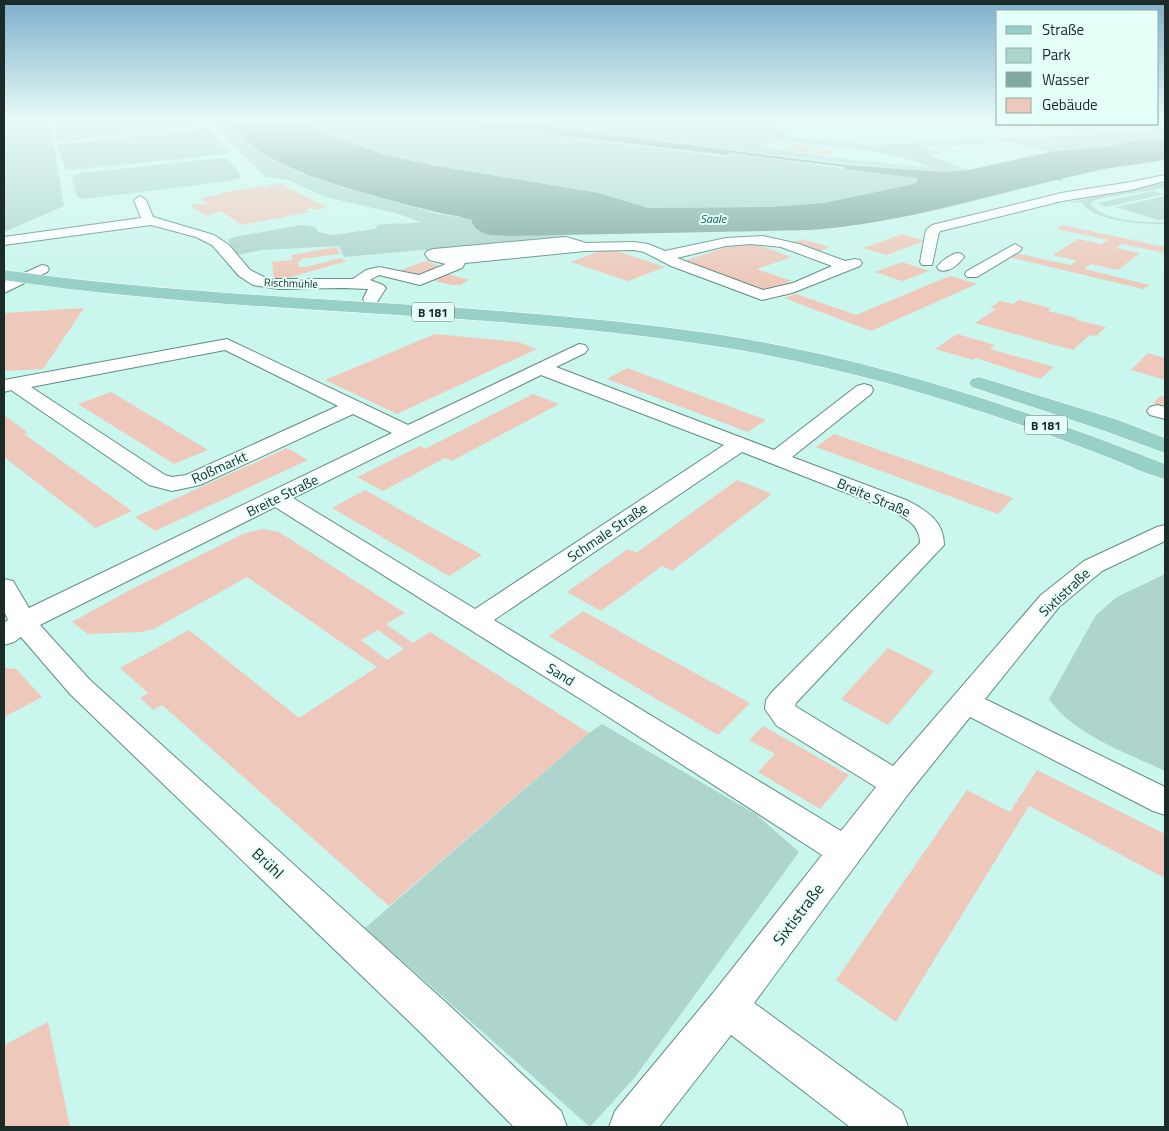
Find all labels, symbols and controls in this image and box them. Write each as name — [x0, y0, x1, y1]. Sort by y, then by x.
legend — [996, 10, 1159, 125]
text: Straße — [1042, 18, 1084, 41]
text: Park — [1042, 43, 1071, 66]
text: Wasser — [1042, 68, 1089, 91]
text: Gebäude — [1042, 93, 1098, 116]
water label: Saale — [700, 209, 728, 228]
street label: Rischmühle — [264, 274, 319, 292]
road number: B 181 — [412, 302, 454, 322]
road number: B 181 — [1025, 416, 1067, 434]
street label: Roßmarkt — [188, 445, 250, 489]
street label: Breite Straße — [242, 468, 322, 522]
street label: Breite Straße — [834, 472, 914, 522]
street label: Schmale Straße — [563, 497, 651, 567]
street label: Sixtistraße — [1034, 563, 1094, 621]
street label: Sand — [543, 657, 579, 691]
street label: Brühl — [247, 842, 289, 884]
street label: Sixtistraße — [767, 878, 829, 950]

